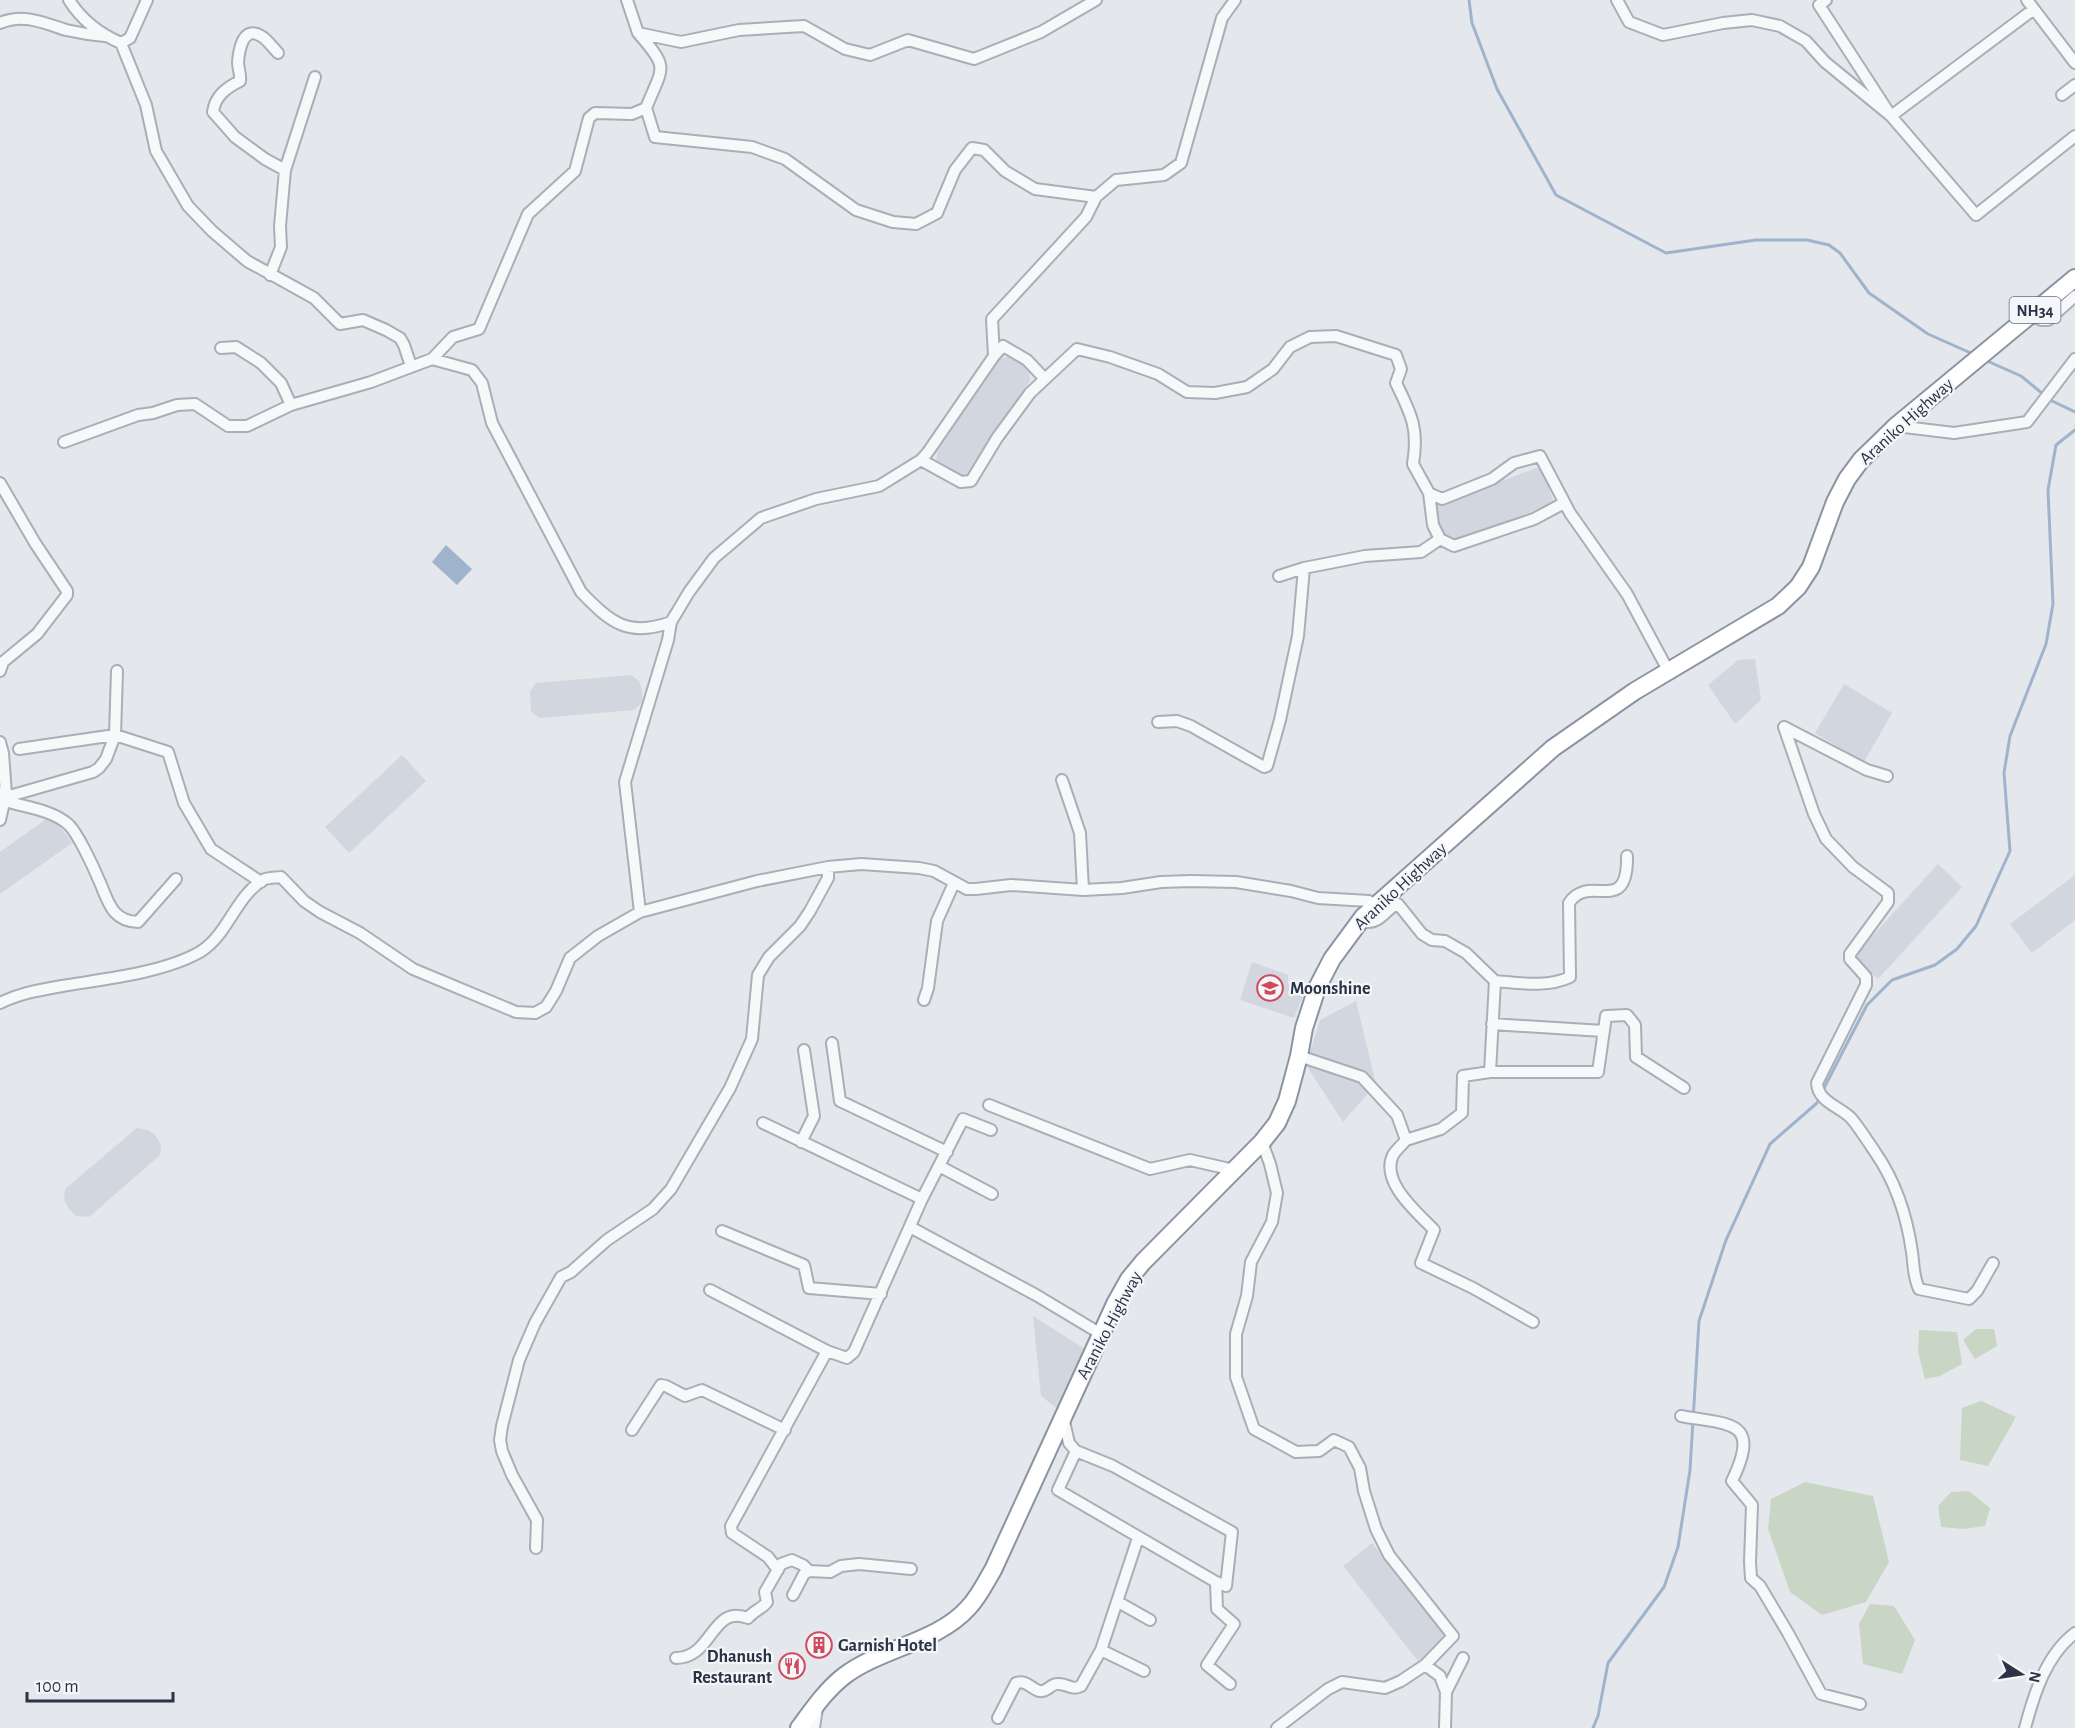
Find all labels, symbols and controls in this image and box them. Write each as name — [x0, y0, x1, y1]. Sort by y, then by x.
road number: NH34 — [2010, 297, 2060, 323]
street label: Araniko Highway — [1856, 375, 1957, 468]
street label: Araniko Highway — [1351, 839, 1451, 934]
school or university icon: Moonshine — [1255, 973, 1285, 1003]
place label: Moonshine — [1290, 980, 1370, 998]
street label: Araniko Highway — [1074, 1268, 1146, 1382]
building icon: Garnish Hotel — [804, 1630, 834, 1660]
place label: Garnish Hotel — [838, 1637, 937, 1655]
north arrow — [1991, 1644, 2051, 1704]
place label: Dhanush Restaurant — [692, 1648, 772, 1687]
restaurant icon: Dhanush Restaurant — [777, 1651, 807, 1681]
scale bar — [27, 1665, 172, 1703]
text: N — [2026, 1670, 2044, 1684]
text: 100 m — [36, 1678, 79, 1696]

